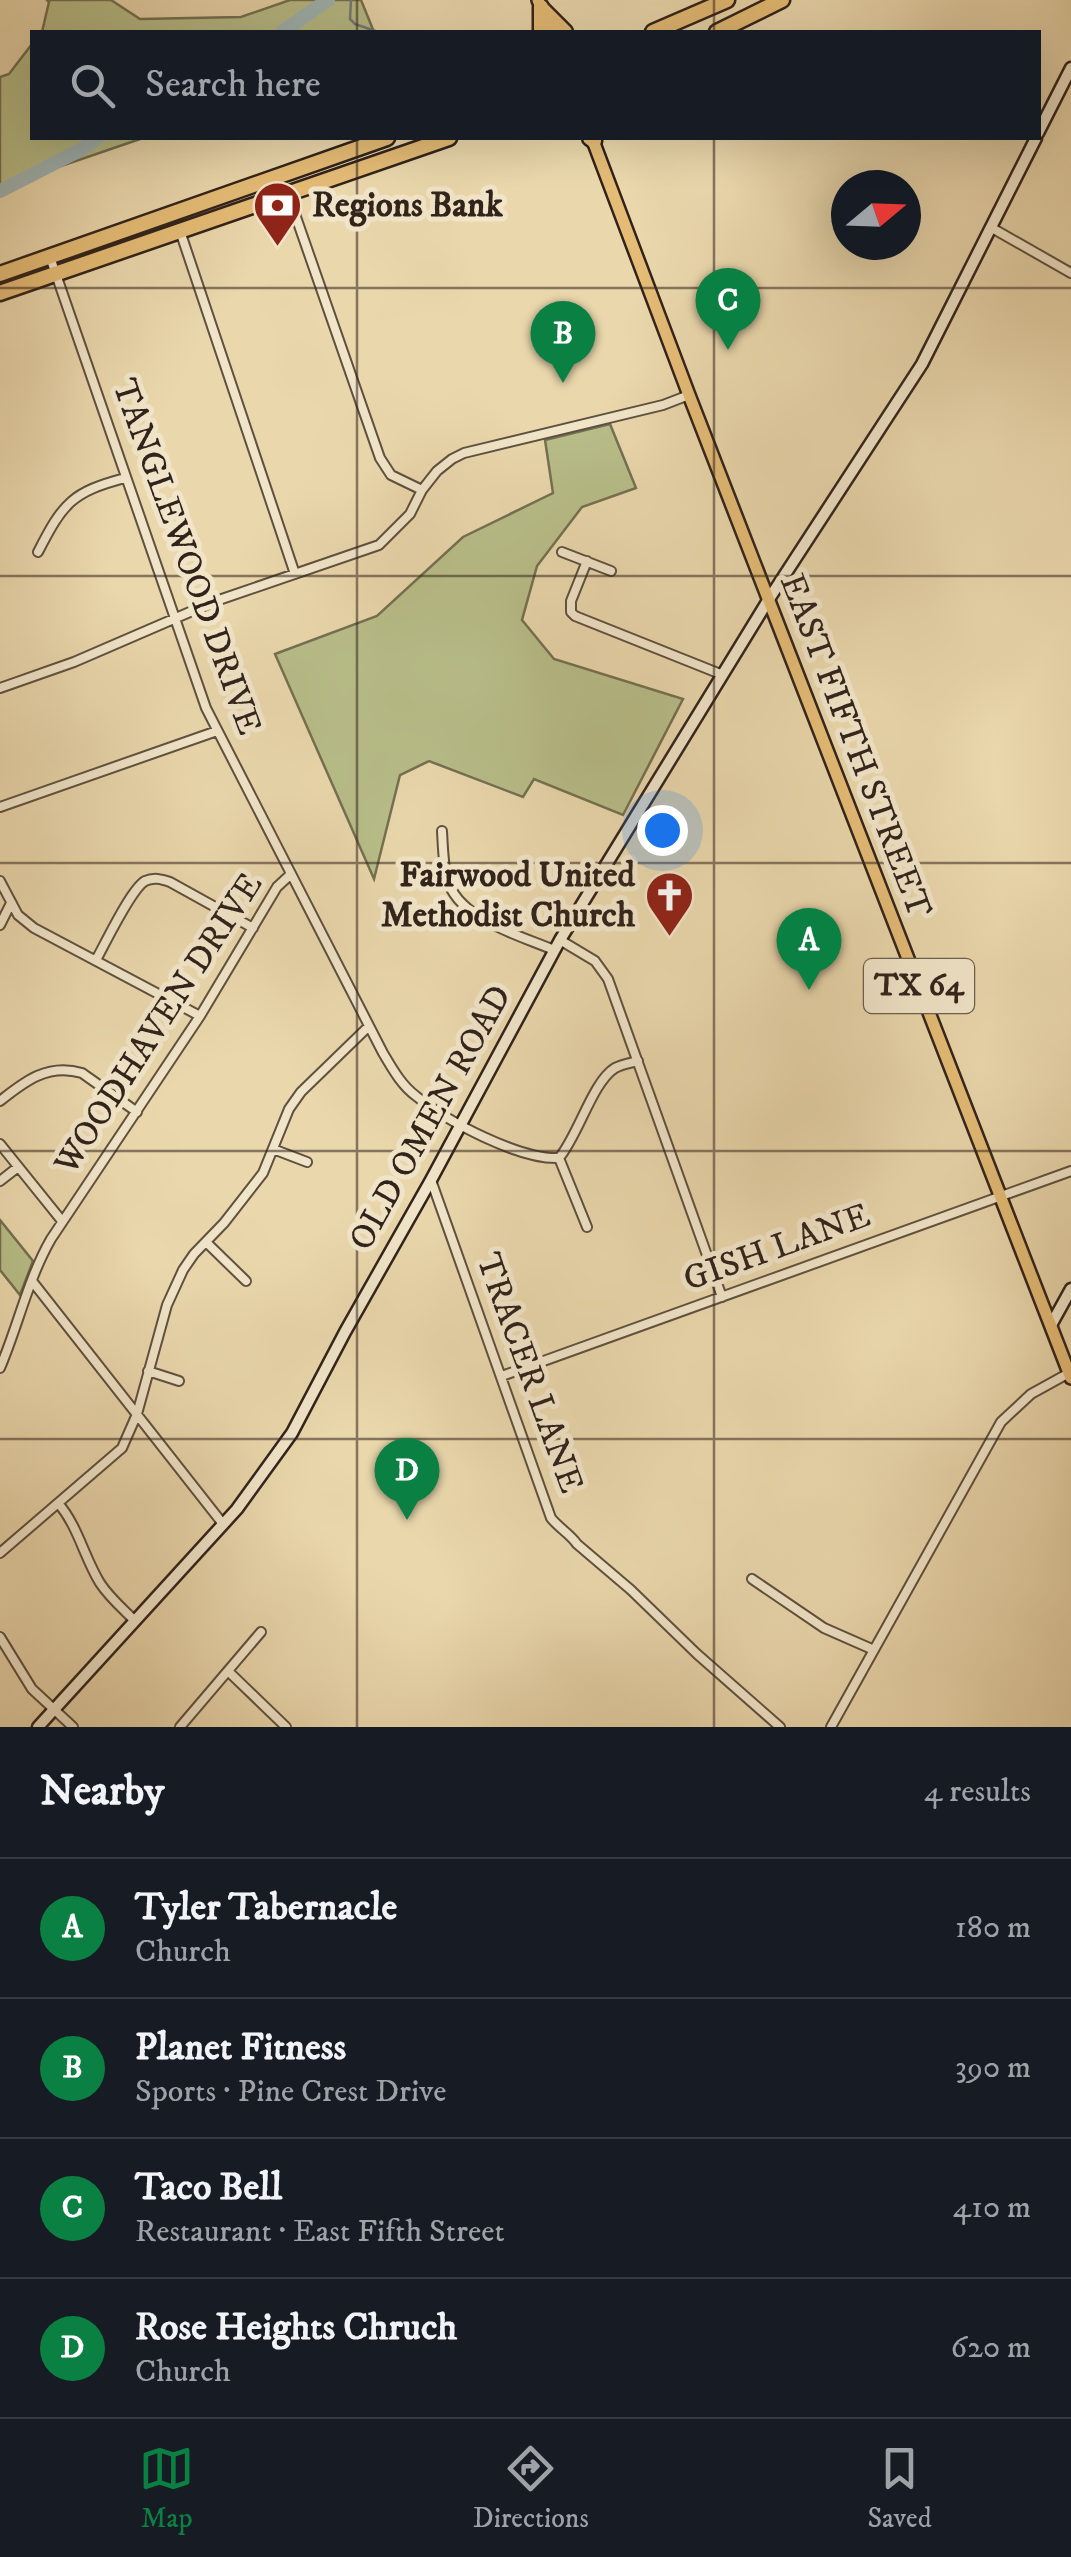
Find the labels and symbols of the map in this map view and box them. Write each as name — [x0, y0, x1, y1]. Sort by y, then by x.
north arrow — [831, 170, 921, 260]
bank icon: Regions Bank — [251, 180, 303, 248]
place label: Regions Bank — [312, 184, 503, 228]
pin: C — [696, 268, 760, 350]
pin: B — [530, 300, 596, 383]
street label: TANGLEWOOD DRIVE — [101, 373, 271, 741]
street label: EAST FIFTH STREET — [769, 568, 941, 925]
your location — [637, 805, 688, 856]
place label: Fairwood United Methodist Church — [381, 854, 636, 938]
street label: WOODHAVEN DRIVE — [45, 865, 273, 1184]
church icon: Fairwood United Methodist Church — [644, 870, 696, 938]
pin: A — [776, 908, 842, 990]
road number: TX 64 — [864, 959, 974, 1013]
street label: OLD OMEN ROAD — [340, 978, 522, 1258]
street label: GISH LANE — [678, 1194, 876, 1302]
street label: TRACER LANE — [465, 1247, 593, 1499]
pin: D — [374, 1438, 440, 1520]

